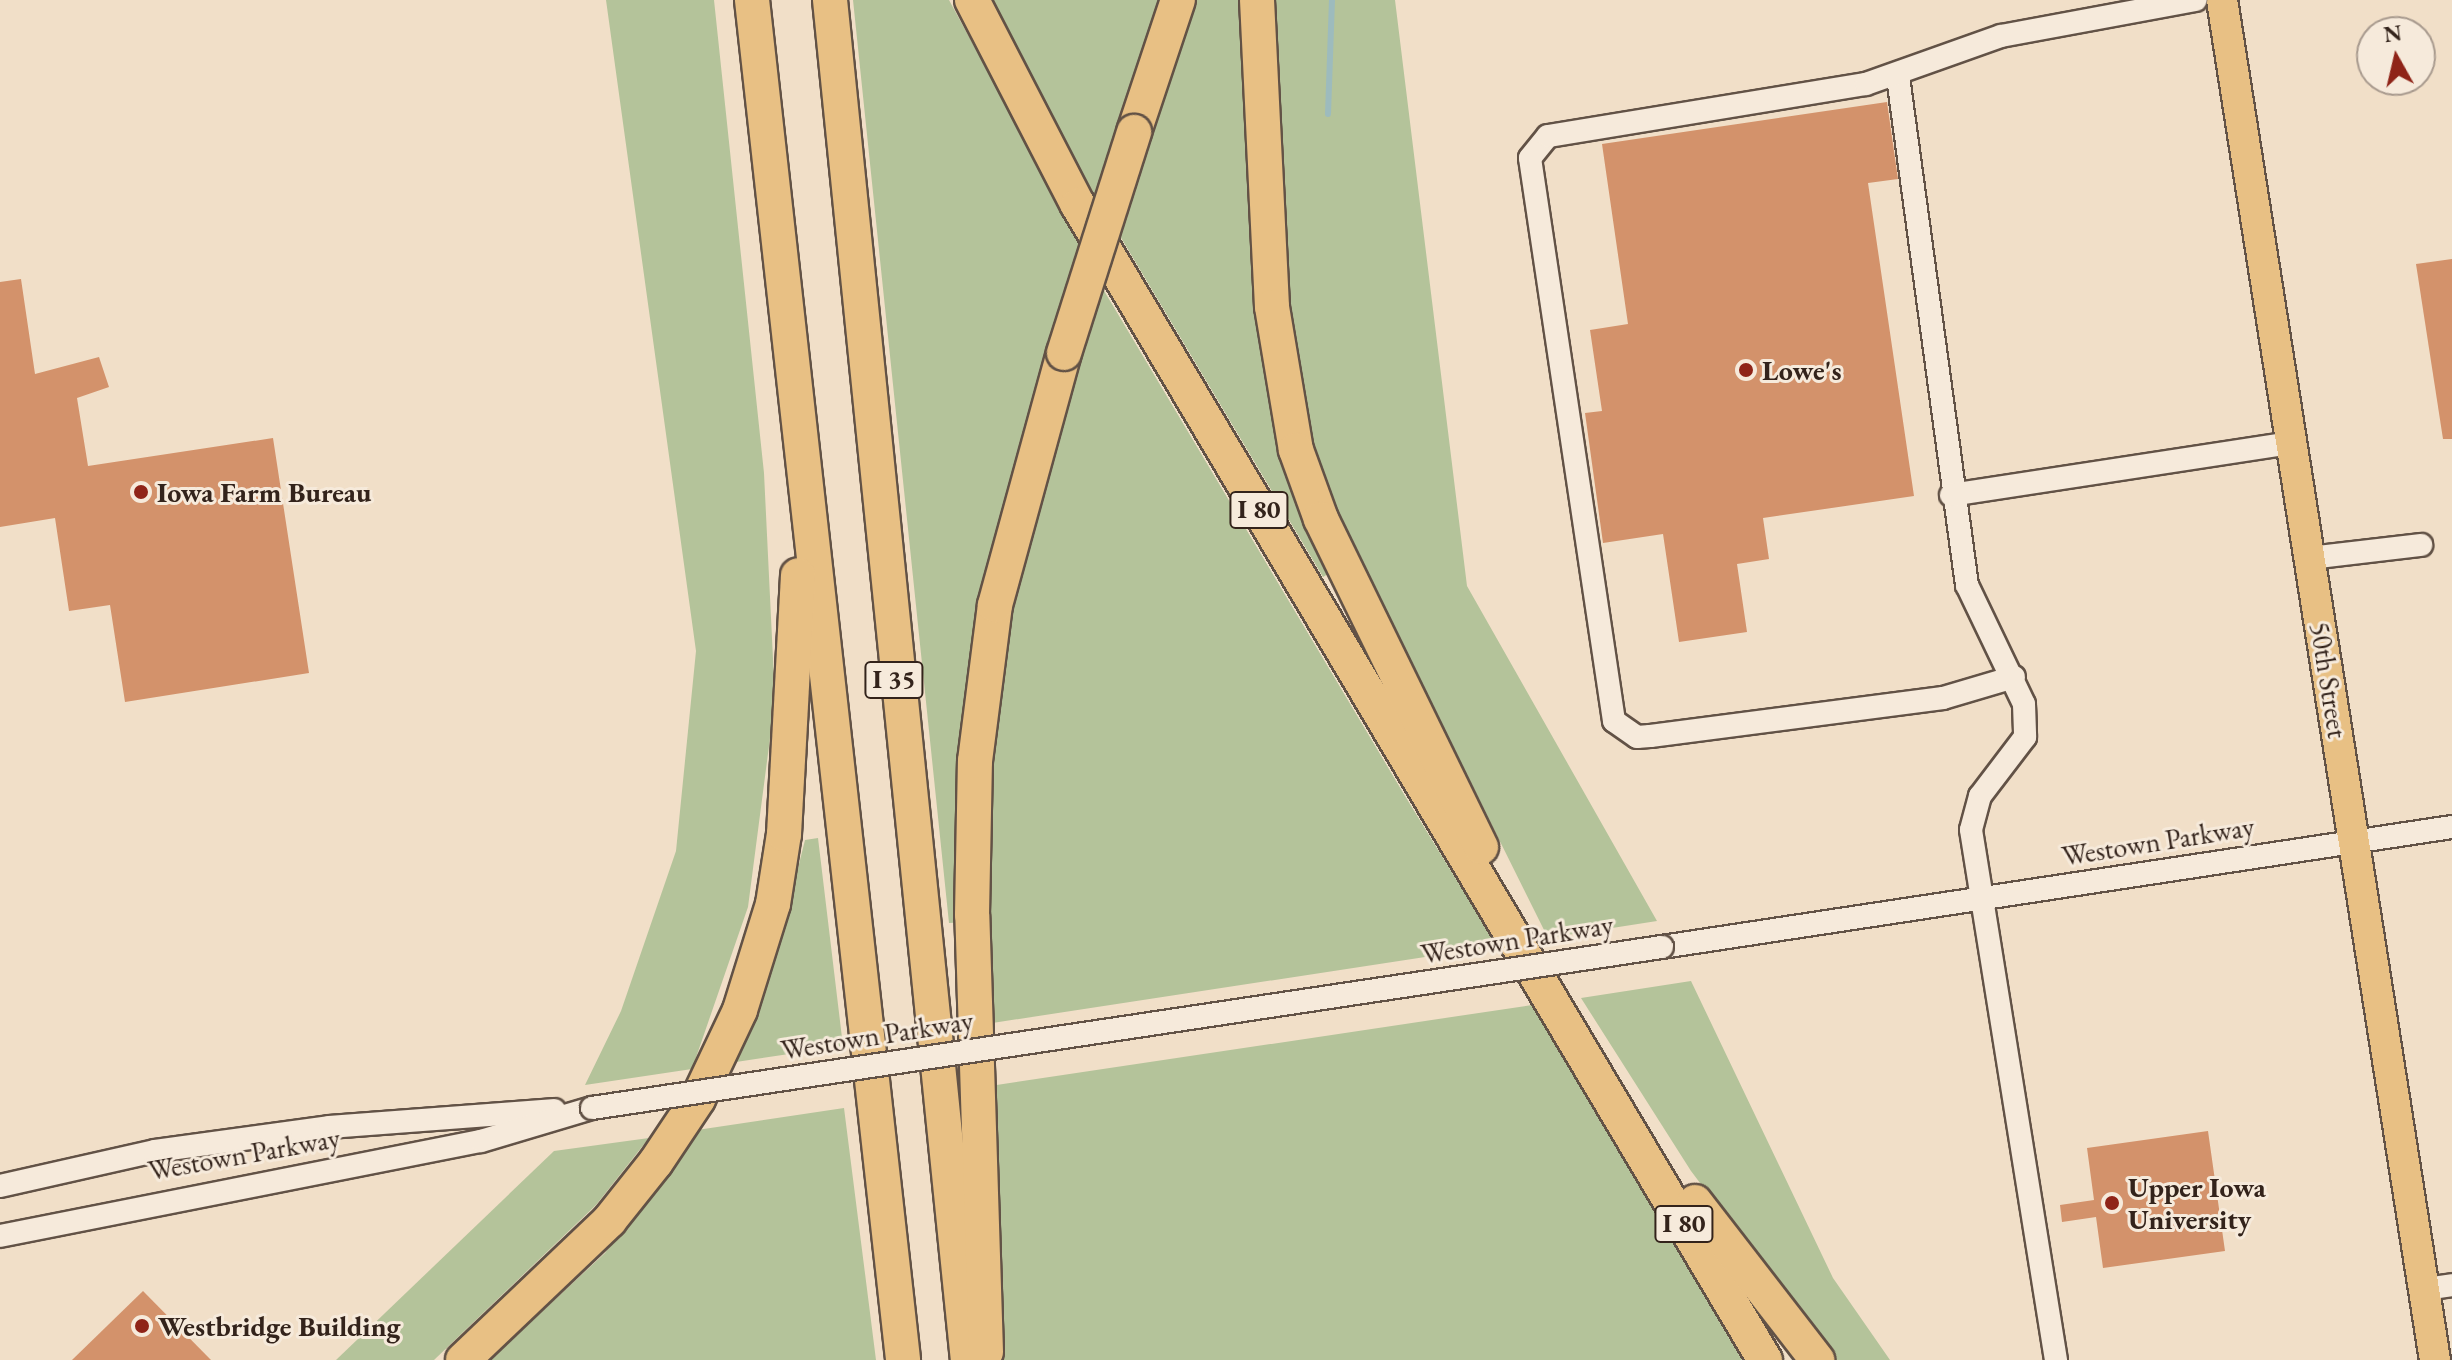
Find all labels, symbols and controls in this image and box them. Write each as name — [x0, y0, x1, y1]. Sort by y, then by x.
north arrow — [2356, 16, 2436, 96]
text: N — [2382, 18, 2404, 49]
place label: Lowe's — [1762, 353, 1842, 387]
marker: Lowe's — [1737, 361, 1755, 379]
place label: Iowa Farm Bureau — [157, 475, 371, 509]
marker: Iowa Farm Bureau — [132, 483, 150, 501]
road number: I 80 — [1229, 488, 1289, 532]
street label: 50th Street — [2303, 619, 2355, 741]
road number: I 35 — [864, 658, 924, 702]
street label: Westown Parkway — [2059, 809, 2257, 873]
street label: Westown Parkway — [1418, 907, 1616, 971]
street label: Westown Parkway — [778, 1003, 976, 1067]
street label: Westown Parkway — [145, 1121, 343, 1187]
place label: Upper Iowa University — [2128, 1170, 2266, 1236]
marker: Upper Iowa University — [2103, 1194, 2121, 1212]
road number: I 80 — [1654, 1202, 1714, 1246]
place label: Westbridge Building — [158, 1309, 400, 1343]
marker: Westbridge Building — [133, 1317, 151, 1335]

